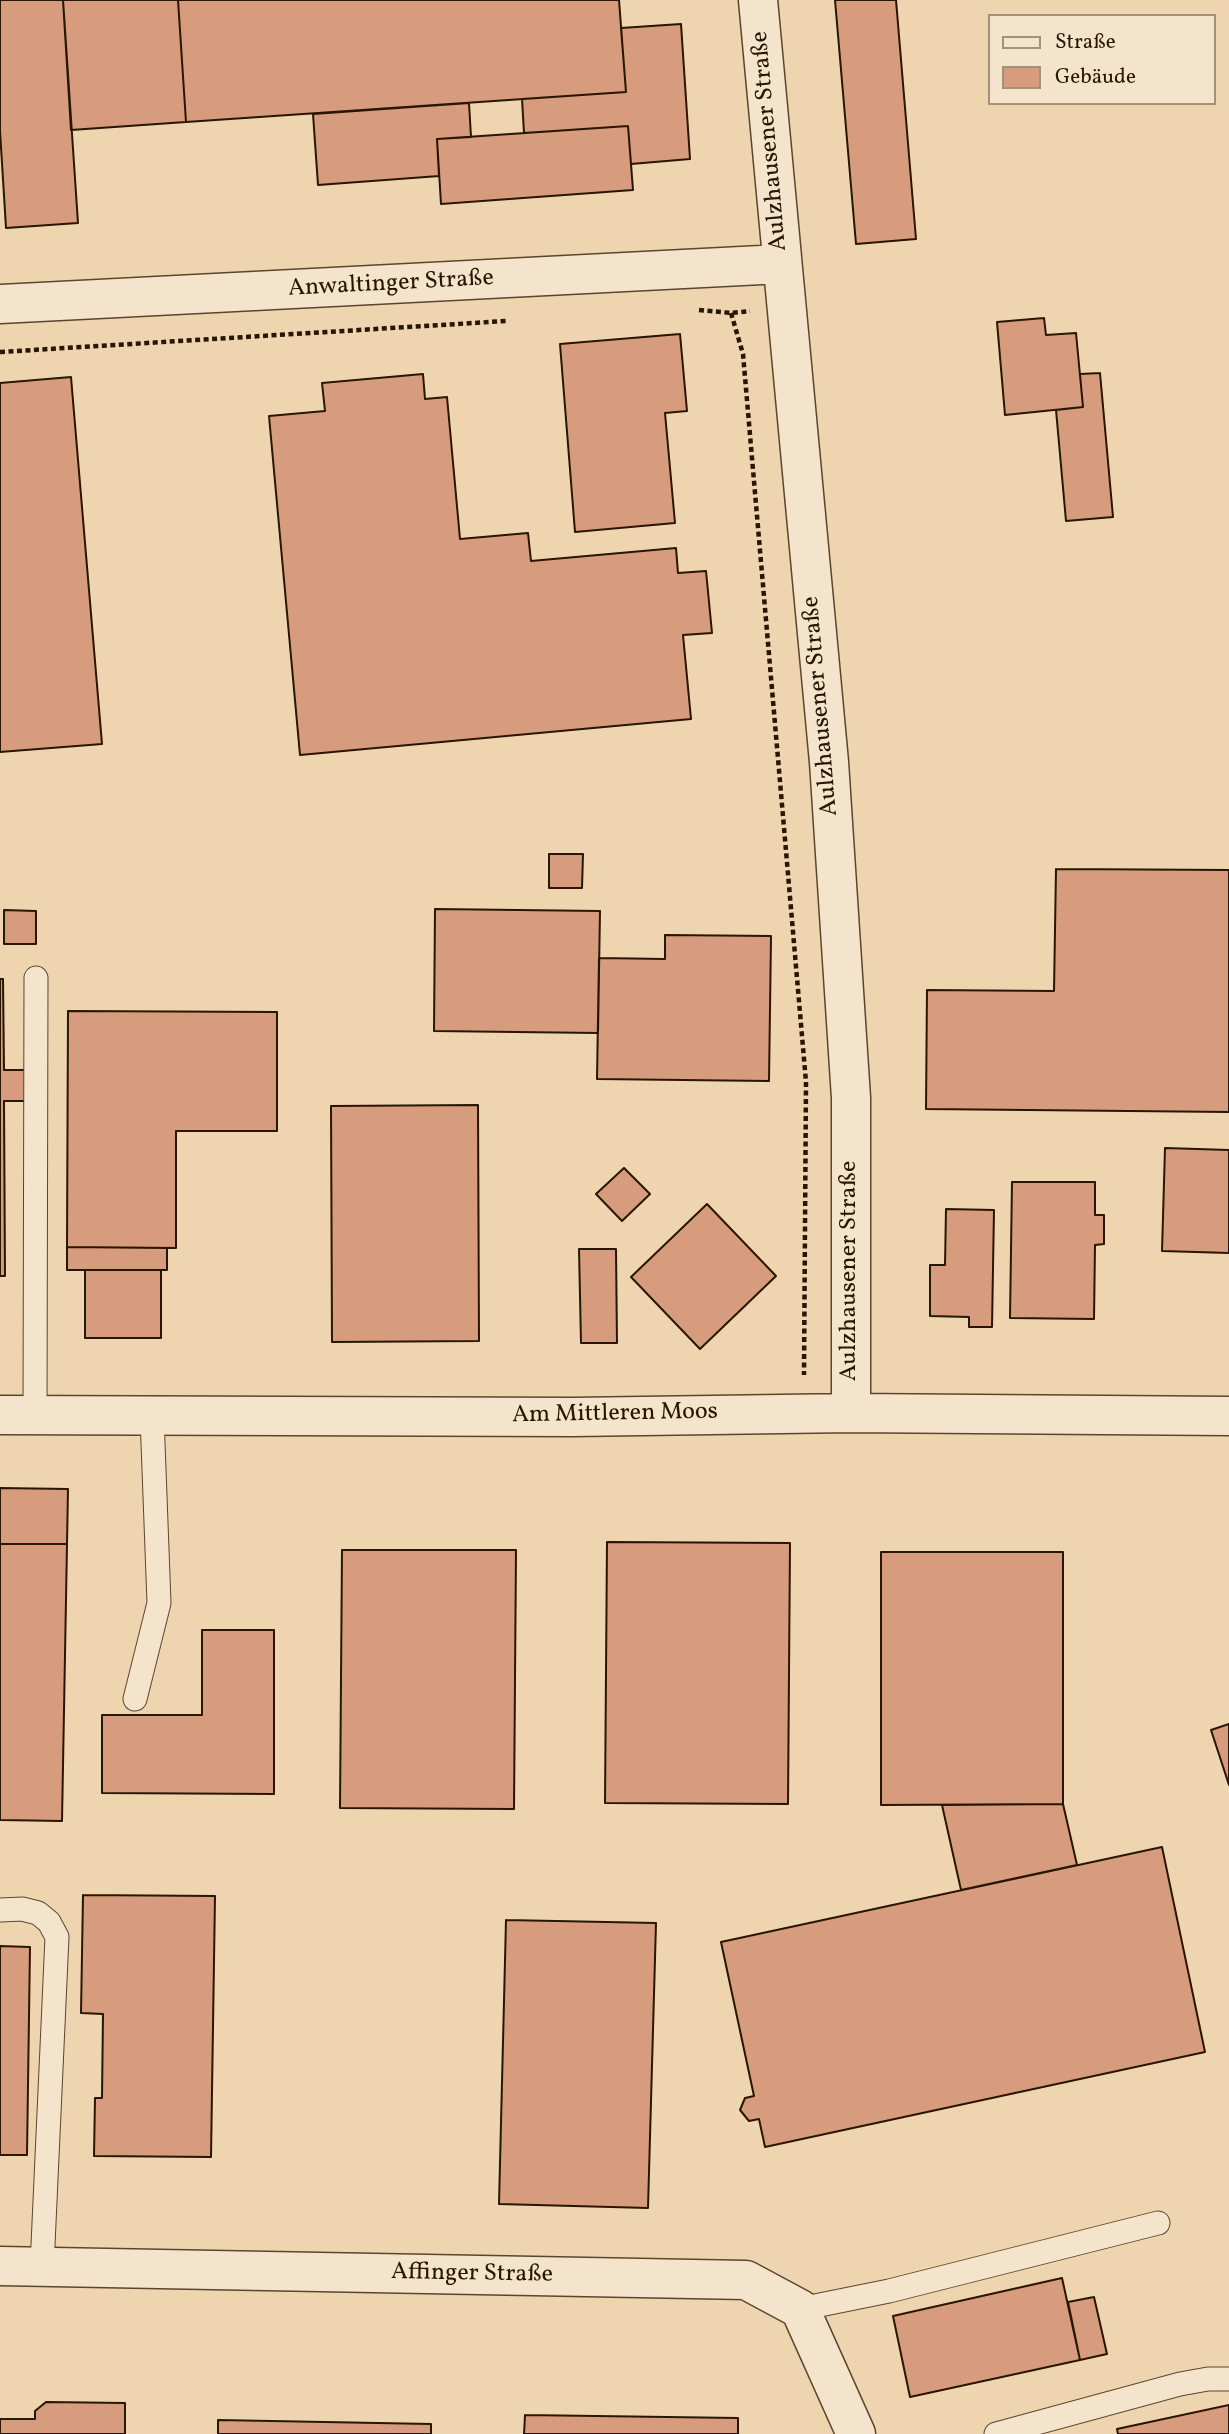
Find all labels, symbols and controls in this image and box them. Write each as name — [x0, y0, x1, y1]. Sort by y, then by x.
legend — [988, 14, 1215, 105]
text: Straße — [1055, 28, 1116, 57]
street label: Aulzhausener Straße — [747, 30, 795, 252]
text: Gebäude — [1055, 63, 1136, 92]
street label: Anwaltinger Straße — [287, 265, 495, 305]
street label: Aulzhausener Straße — [798, 595, 846, 817]
street label: Aulzhausener Straße — [837, 1161, 865, 1381]
street label: Am Mittleren Moos — [512, 1399, 718, 1431]
street label: Affinger Straße — [391, 2259, 553, 2291]

